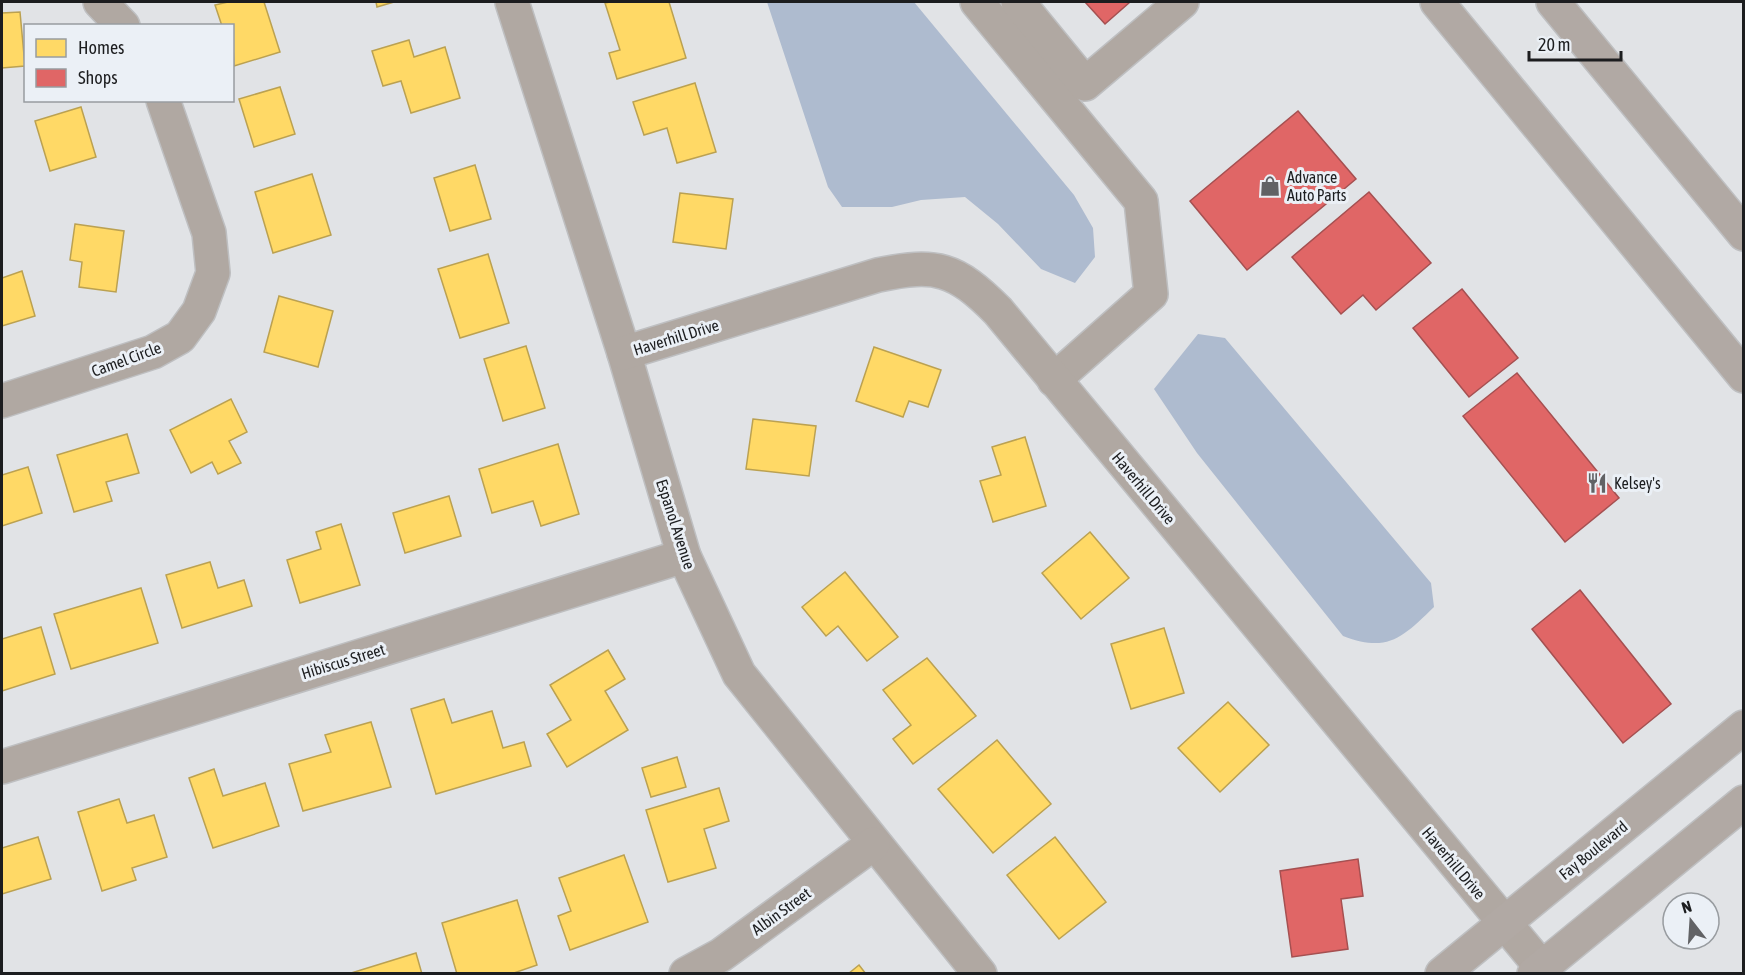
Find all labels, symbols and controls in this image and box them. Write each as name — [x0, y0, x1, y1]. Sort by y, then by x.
legend — [24, 24, 234, 102]
scale bar — [1529, 24, 1620, 62]
text: 20 m — [1538, 34, 1570, 55]
text: Homes — [78, 37, 124, 58]
text: Shops — [78, 67, 118, 88]
place label: Advance Auto Parts — [1287, 168, 1347, 204]
shop icon: Advance Auto Parts — [1258, 174, 1282, 198]
street label: Haverhill Drive — [631, 315, 721, 359]
street label: Camel Circle — [89, 338, 163, 380]
street label: Haverhill Drive — [1109, 448, 1179, 528]
restaurant icon: Kelsey's — [1585, 471, 1609, 495]
place label: Kelsey's — [1614, 474, 1661, 493]
street label: Espanol Avenue — [652, 477, 699, 572]
street label: Hibiscus Street — [299, 640, 387, 682]
street label: Fay Boulevard — [1555, 817, 1631, 884]
street label: Haverhill Drive — [1419, 823, 1489, 903]
street label: Albin Street — [748, 883, 814, 938]
north arrow — [1661, 891, 1721, 951]
text: N — [1679, 897, 1694, 917]

